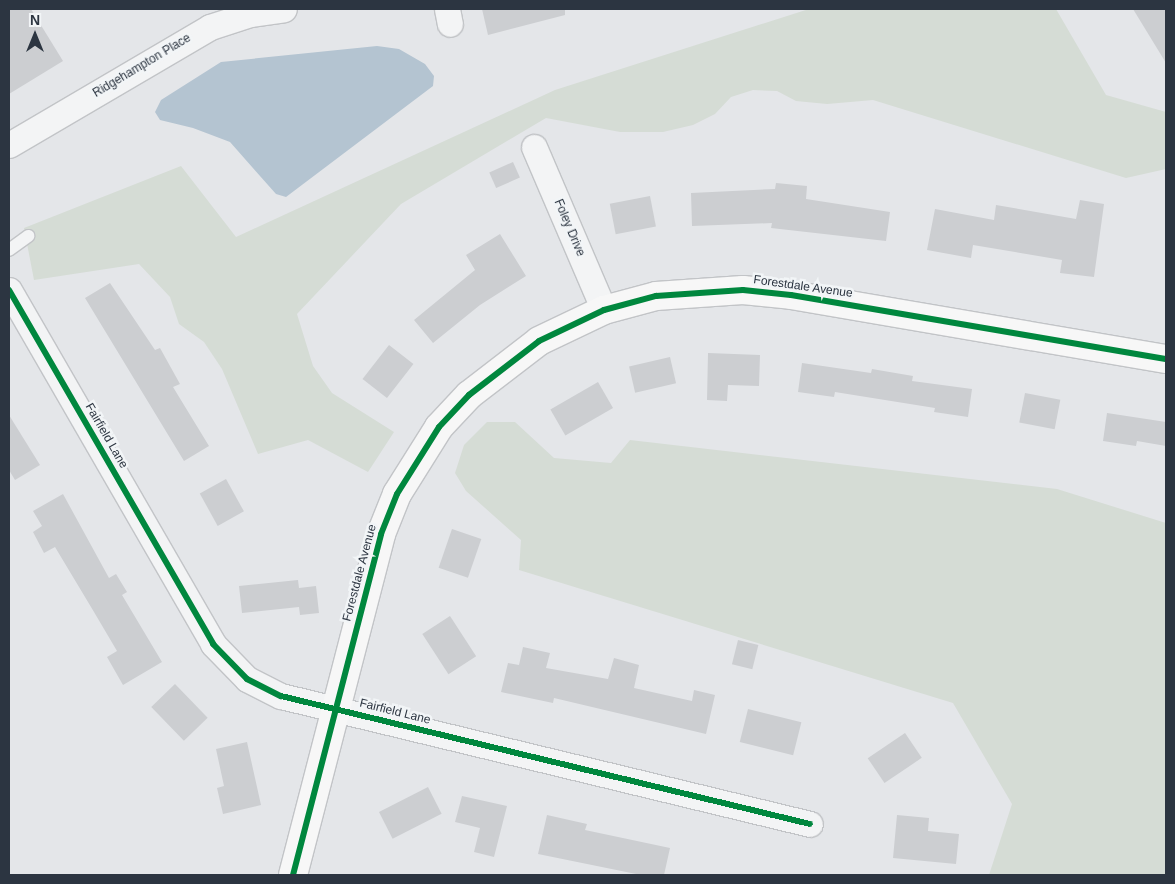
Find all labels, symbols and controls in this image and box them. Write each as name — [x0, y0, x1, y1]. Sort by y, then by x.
north arrow — [10, 10, 60, 60]
text: N — [30, 12, 40, 28]
street label: Ridgehampton Place — [91, 31, 193, 101]
street label: Foley Drive — [551, 197, 587, 259]
street label: Forestdale Avenue — [752, 273, 854, 301]
street label: Fairfield Lane — [82, 401, 130, 471]
street label: Forestdale Avenue — [340, 523, 380, 623]
street label: Fairfield Lane — [358, 696, 432, 728]

